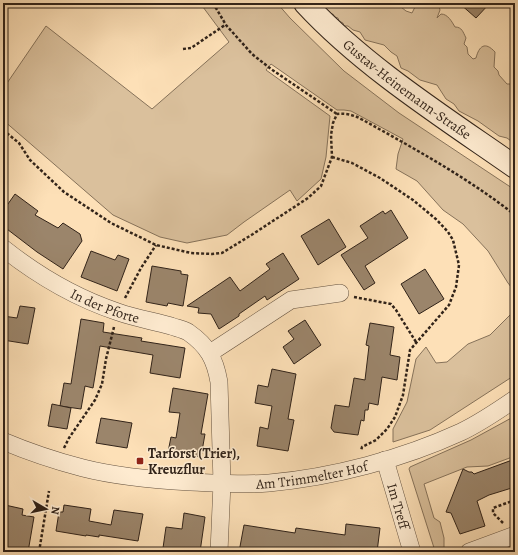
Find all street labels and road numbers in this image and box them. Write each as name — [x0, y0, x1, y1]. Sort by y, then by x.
street label: Gustav-Heinemann-Straße — [339, 35, 475, 143]
street label: In der Pforte — [67, 284, 142, 327]
street label: Am Trimmelter Hof — [255, 456, 372, 493]
street label: Im Treff — [383, 481, 415, 534]

